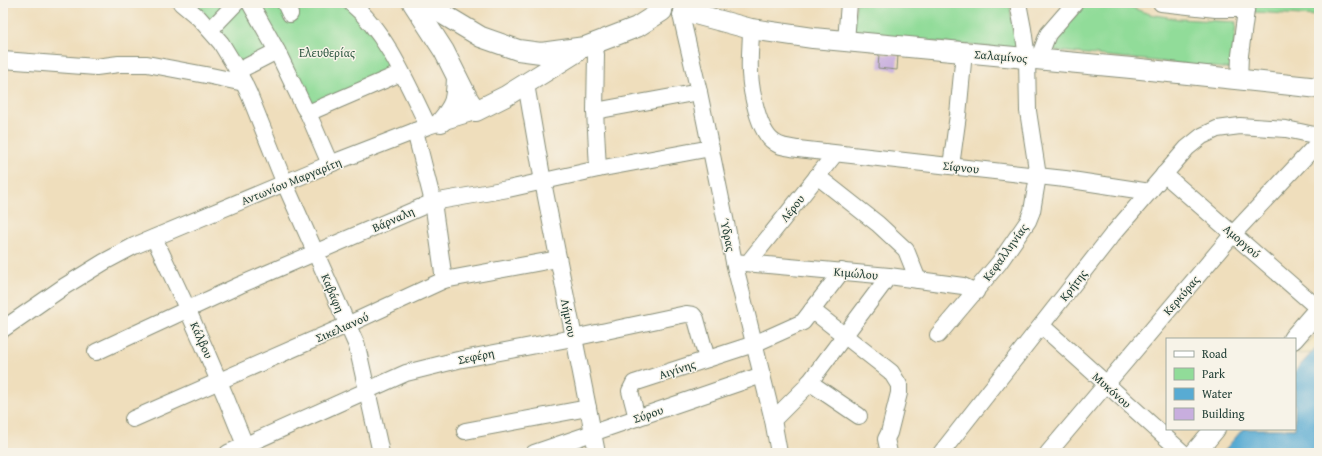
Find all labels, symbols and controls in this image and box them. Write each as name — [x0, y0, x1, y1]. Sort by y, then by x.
park label: Ελευθερίας — [299, 44, 355, 61]
street label: Σαλαμίνος — [974, 45, 1028, 67]
street label: Αντωνίου Μαργαρίτη — [238, 153, 344, 209]
street label: Σίφνου — [942, 157, 980, 177]
street label: Λέρου — [776, 191, 808, 225]
street label: Βάρναλη — [369, 202, 417, 236]
street label: Ύδρας — [716, 217, 740, 253]
street label: Κεφαλληνίας — [978, 220, 1032, 284]
street label: Αμοργού — [1220, 220, 1264, 262]
street label: Κιμώλου — [833, 263, 879, 283]
street label: Κρήτης — [1055, 266, 1091, 304]
street label: Καβάφη — [317, 271, 349, 315]
street label: Κερκύρας — [1159, 271, 1203, 319]
street label: Λήμνου — [557, 297, 581, 339]
street label: Σικελιανού — [313, 308, 371, 346]
street label: Κάλβου — [186, 319, 218, 361]
legend — [1166, 338, 1296, 430]
street label: Σεφέρη — [456, 344, 496, 368]
text: Road — [1202, 345, 1228, 362]
street label: Αιγίνης — [656, 355, 698, 383]
text: Park — [1202, 365, 1226, 382]
street label: Μυκόνου — [1089, 368, 1135, 412]
text: Water — [1202, 385, 1232, 402]
street label: Σύρου — [631, 401, 665, 427]
text: Building — [1202, 405, 1245, 422]

